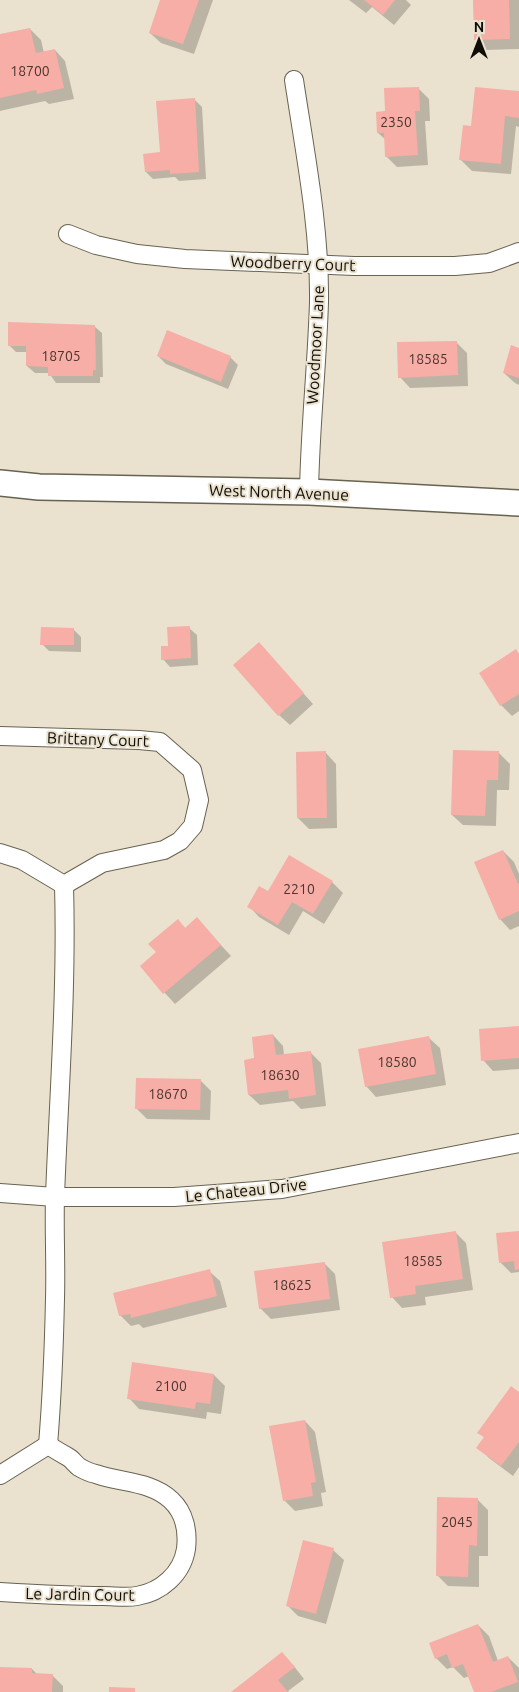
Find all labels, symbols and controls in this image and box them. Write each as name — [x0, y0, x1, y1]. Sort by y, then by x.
north arrow — [454, 15, 504, 65]
text: N — [474, 19, 484, 35]
house number: 18700 — [10, 63, 50, 79]
house number: 2350 — [380, 114, 412, 130]
street label: Woodberry Court — [230, 252, 357, 274]
street label: Woodmoor Lane — [303, 285, 327, 405]
house number: 18705 — [41, 348, 81, 364]
house number: 18585 — [408, 351, 448, 367]
street label: West North Avenue — [209, 481, 349, 503]
street label: Brittany Court — [47, 728, 150, 750]
house number: 2210 — [283, 881, 315, 897]
house number: 18580 — [377, 1054, 417, 1070]
house number: 18630 — [260, 1067, 300, 1083]
house number: 18670 — [148, 1086, 188, 1102]
street label: Le Chateau Drive — [185, 1175, 307, 1205]
house number: 18585 — [403, 1253, 443, 1269]
house number: 18625 — [272, 1277, 312, 1293]
house number: 2100 — [155, 1378, 187, 1394]
house number: 2045 — [441, 1514, 473, 1530]
street label: Le Jardin Court — [25, 1584, 136, 1604]

